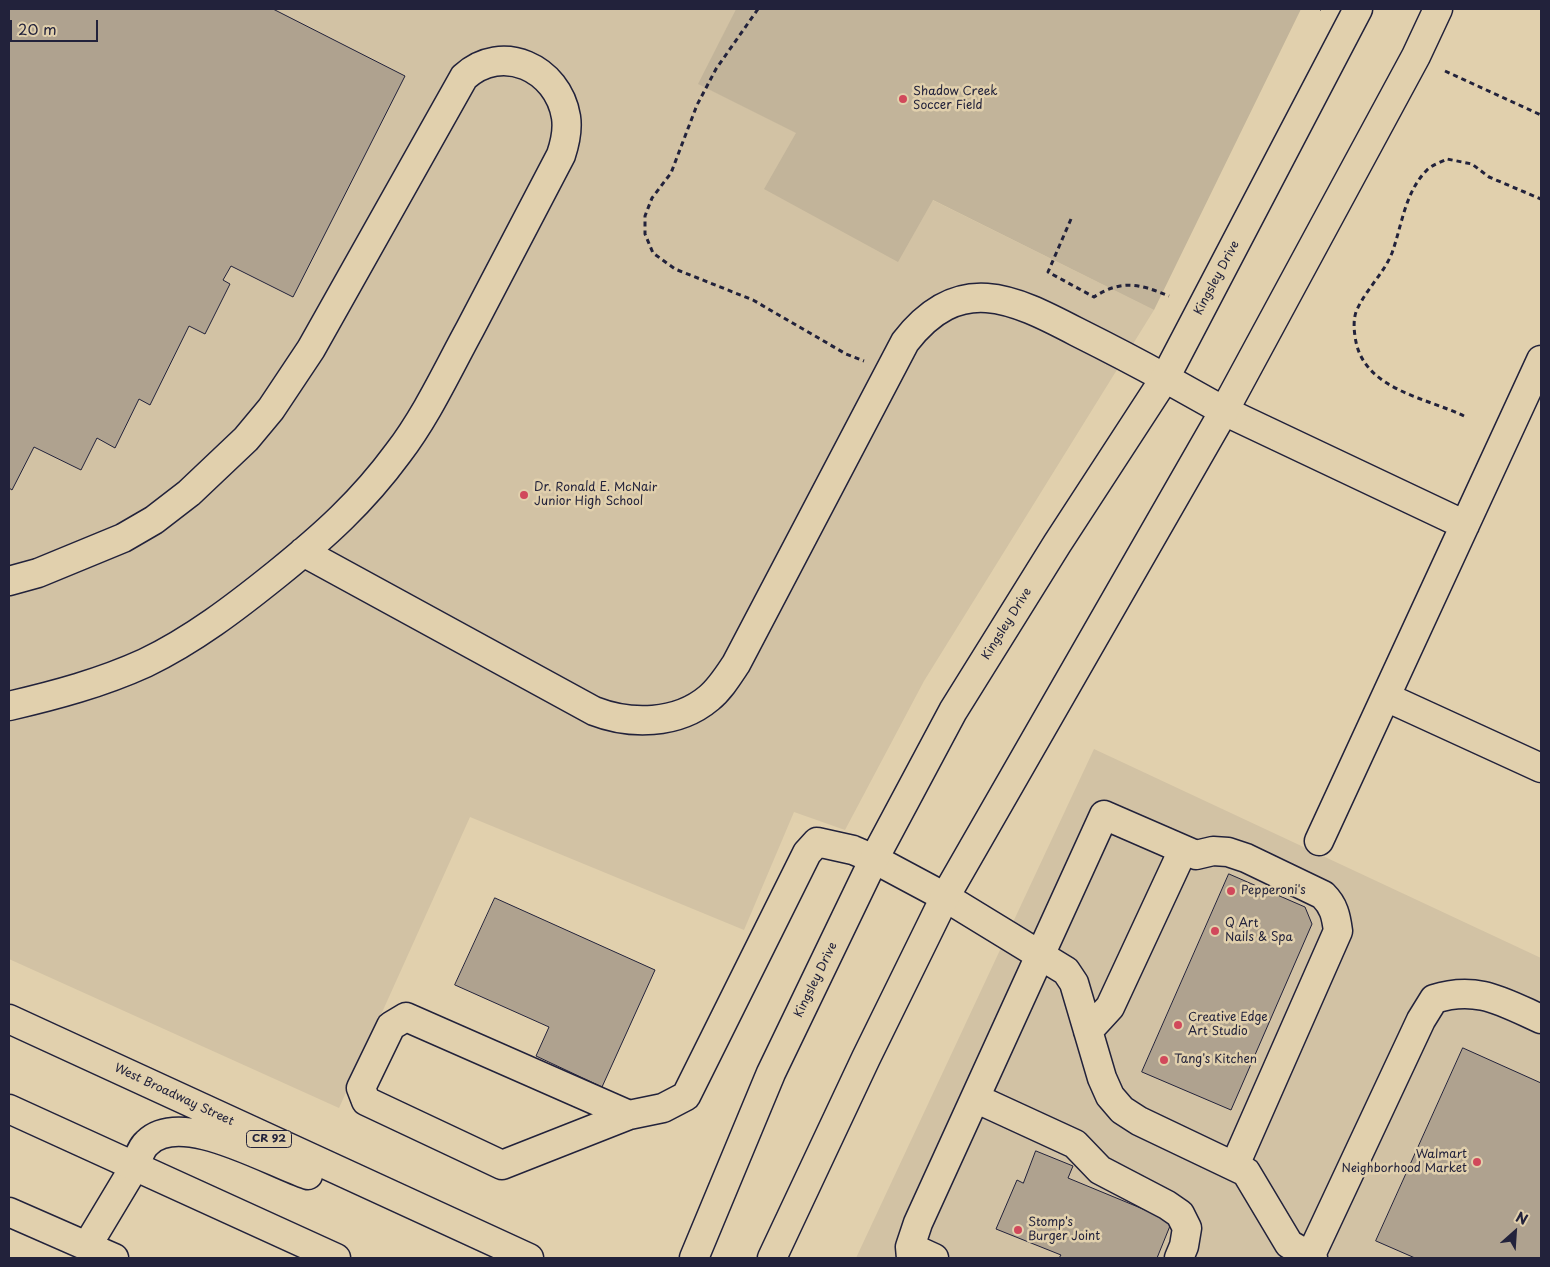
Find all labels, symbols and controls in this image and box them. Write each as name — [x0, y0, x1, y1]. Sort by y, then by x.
scale bar — [12, 10, 100, 42]
text: 20 m — [18, 17, 57, 40]
place label: Shadow Creek Soccer Field — [913, 85, 998, 113]
marker: Shadow Creek Soccer Field — [897, 93, 909, 105]
street label: Kingsley Drive — [1191, 238, 1243, 318]
place label: Dr. Ronald E. McNair Junior High School — [534, 481, 657, 509]
marker: Dr. Ronald E. McNair Junior High School — [518, 489, 530, 501]
street label: Kingsley Drive — [979, 585, 1035, 663]
place label: Pepperoni's — [1241, 884, 1306, 898]
marker: Pepperoni's — [1225, 885, 1237, 897]
place label: Q Art Nails & Spa — [1225, 917, 1293, 945]
marker: Q Art Nails & Spa — [1209, 925, 1221, 937]
street label: Kingsley Drive — [792, 940, 840, 1020]
place label: Creative Edge Art Studio — [1188, 1011, 1268, 1039]
marker: Creative Edge Art Studio — [1172, 1019, 1184, 1031]
place label: Tang's Kitchen — [1174, 1053, 1257, 1067]
marker: Tang's Kitchen — [1158, 1054, 1170, 1066]
street label: West Broadway Street — [112, 1061, 236, 1129]
road number: CR 92 — [246, 1130, 292, 1148]
place label: Walmart Neighborhood Market — [1342, 1148, 1467, 1176]
marker: Walmart Neighborhood Market — [1471, 1156, 1483, 1168]
text: N — [1512, 1206, 1531, 1230]
north arrow — [1490, 1207, 1540, 1257]
place label: Stomp's Burger Joint — [1028, 1216, 1100, 1244]
marker: Stomp's Burger Joint — [1012, 1224, 1024, 1236]

